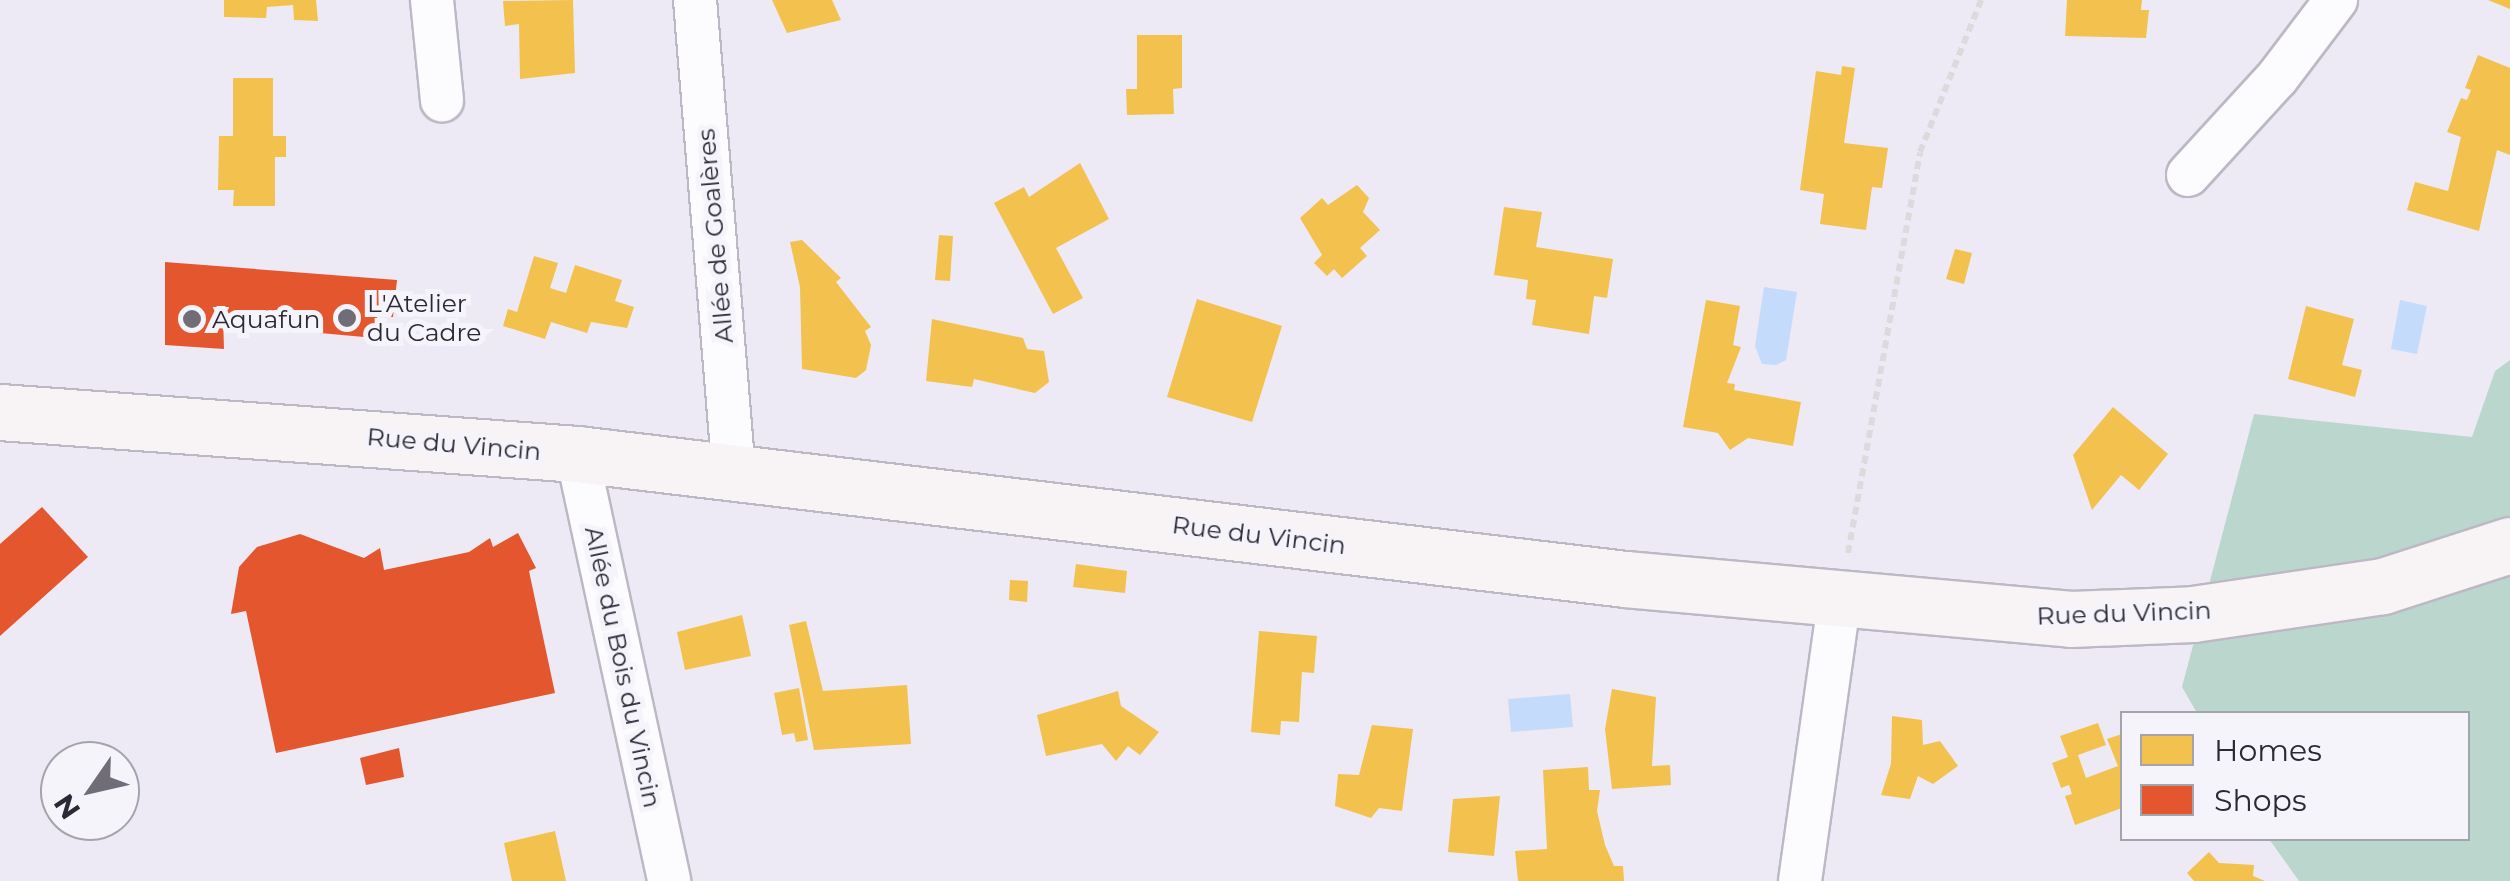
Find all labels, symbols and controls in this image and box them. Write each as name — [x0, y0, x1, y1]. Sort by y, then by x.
street label: Allée de Goalères — [691, 127, 739, 345]
place label: L'Atelier du Cadre — [367, 289, 481, 348]
place label: Aquafun — [212, 304, 320, 334]
marker: L'Atelier du Cadre — [336, 307, 358, 329]
marker: Aquafun — [181, 308, 203, 330]
street label: Rue du Vincin — [366, 421, 542, 467]
street label: Rue du Vincin — [1170, 509, 1348, 561]
street label: Allée du Bois du Vincin — [579, 524, 667, 810]
street label: Rue du Vincin — [2036, 595, 2212, 631]
legend — [2120, 711, 2470, 841]
text: Homes — [2214, 732, 2322, 769]
north arrow — [40, 741, 140, 841]
text: Shops — [2214, 782, 2307, 819]
text: N — [46, 788, 87, 826]

